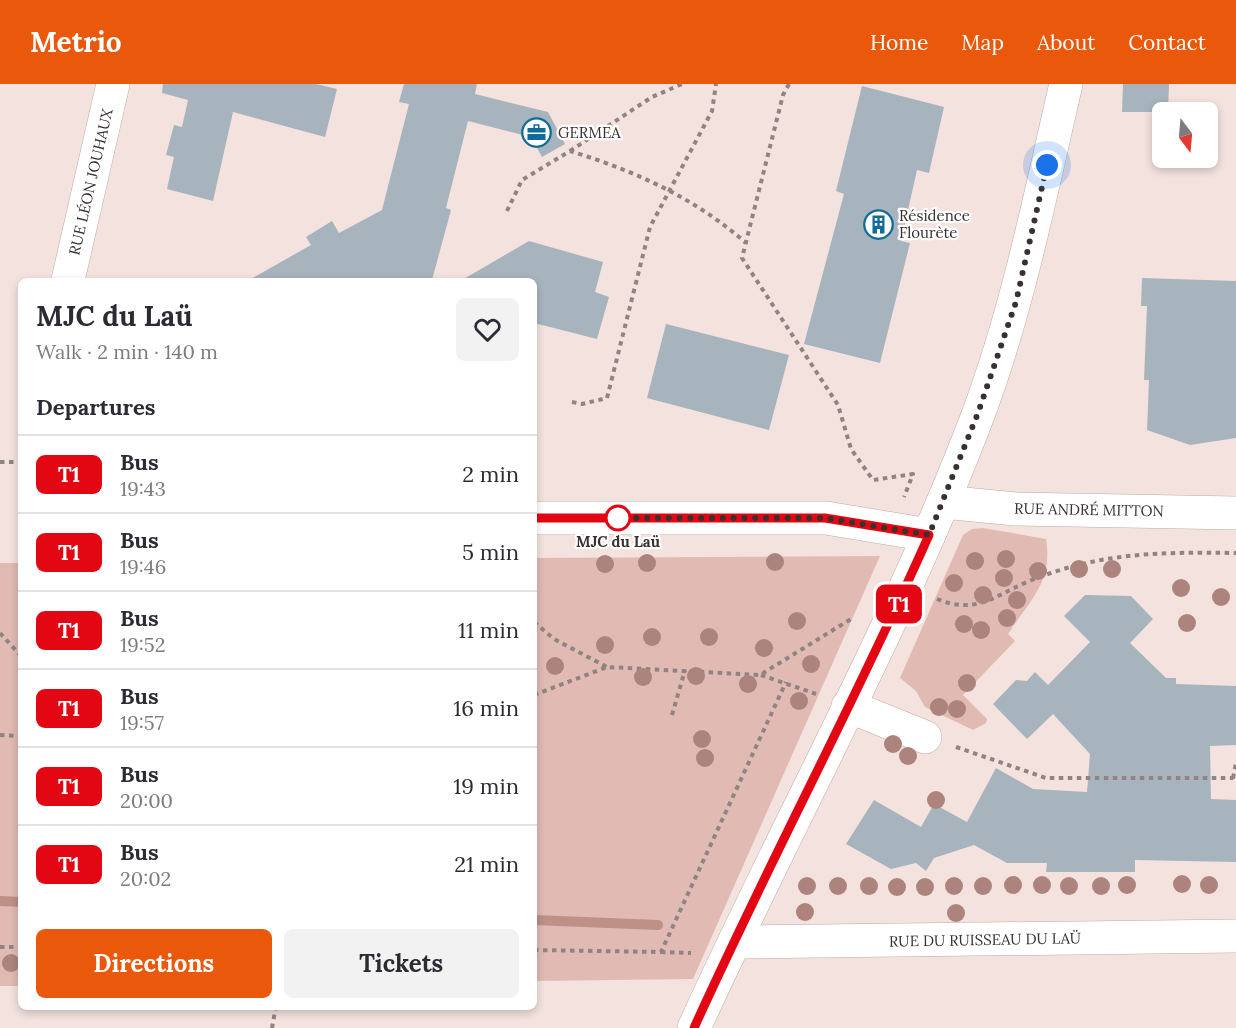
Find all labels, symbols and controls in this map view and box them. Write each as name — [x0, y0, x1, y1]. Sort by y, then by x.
text: Metrio — [30, 24, 122, 60]
text: Home — [870, 29, 928, 56]
text: Map — [961, 29, 1004, 56]
text: About — [1037, 29, 1095, 56]
text: Contact — [1128, 29, 1206, 56]
north arrow — [1152, 102, 1218, 168]
map controls — [1152, 102, 1218, 168]
street label: RUE LÉON JOUHAUX — [64, 107, 117, 257]
office icon: GERMEA — [521, 117, 553, 149]
place label: GERMEA — [558, 123, 621, 142]
your location — [1032, 150, 1062, 180]
place label: Résidence Flourète — [899, 206, 970, 242]
building icon: Résidence Flourète — [862, 209, 894, 241]
text: MJC du Laü — [36, 298, 193, 334]
button: heart — [456, 298, 519, 361]
text: Walk · 2 min · 140 m — [36, 339, 218, 364]
text: Departures — [36, 393, 155, 421]
text: Bus — [120, 448, 159, 476]
text: 2 min — [462, 460, 519, 488]
text: T1 — [58, 461, 80, 488]
text: 19:43 — [120, 476, 166, 501]
street label: RUE ANDRÉ MITTON — [1014, 499, 1164, 520]
marker: MJC du Laü — [605, 505, 631, 531]
text: Bus — [120, 526, 159, 554]
place label: MJC du Laü — [576, 532, 660, 551]
text: 5 min — [462, 538, 519, 566]
text: T1 — [58, 539, 80, 566]
text: 19:46 — [120, 554, 166, 579]
line badge: T1 — [872, 584, 926, 624]
text: T1 — [888, 591, 910, 618]
text: Bus — [120, 604, 159, 632]
text: 11 min — [458, 616, 519, 644]
text: T1 — [58, 617, 80, 644]
text: 19:52 — [120, 632, 165, 657]
text: Bus — [120, 682, 159, 710]
text: 16 min — [453, 694, 519, 722]
text: T1 — [58, 695, 80, 722]
text: 19:57 — [120, 710, 164, 735]
text: Bus — [120, 760, 159, 788]
text: 19 min — [453, 772, 519, 800]
text: T1 — [58, 773, 80, 800]
text: 20:00 — [120, 788, 173, 813]
text: Bus — [120, 838, 159, 866]
text: 21 min — [454, 850, 519, 878]
text: T1 — [58, 851, 80, 878]
text: 20:02 — [120, 866, 171, 891]
street label: RUE DU RUISSEAU DU LAÜ — [889, 928, 1081, 951]
button: Directions — [36, 929, 272, 998]
button: Tickets — [284, 929, 519, 998]

